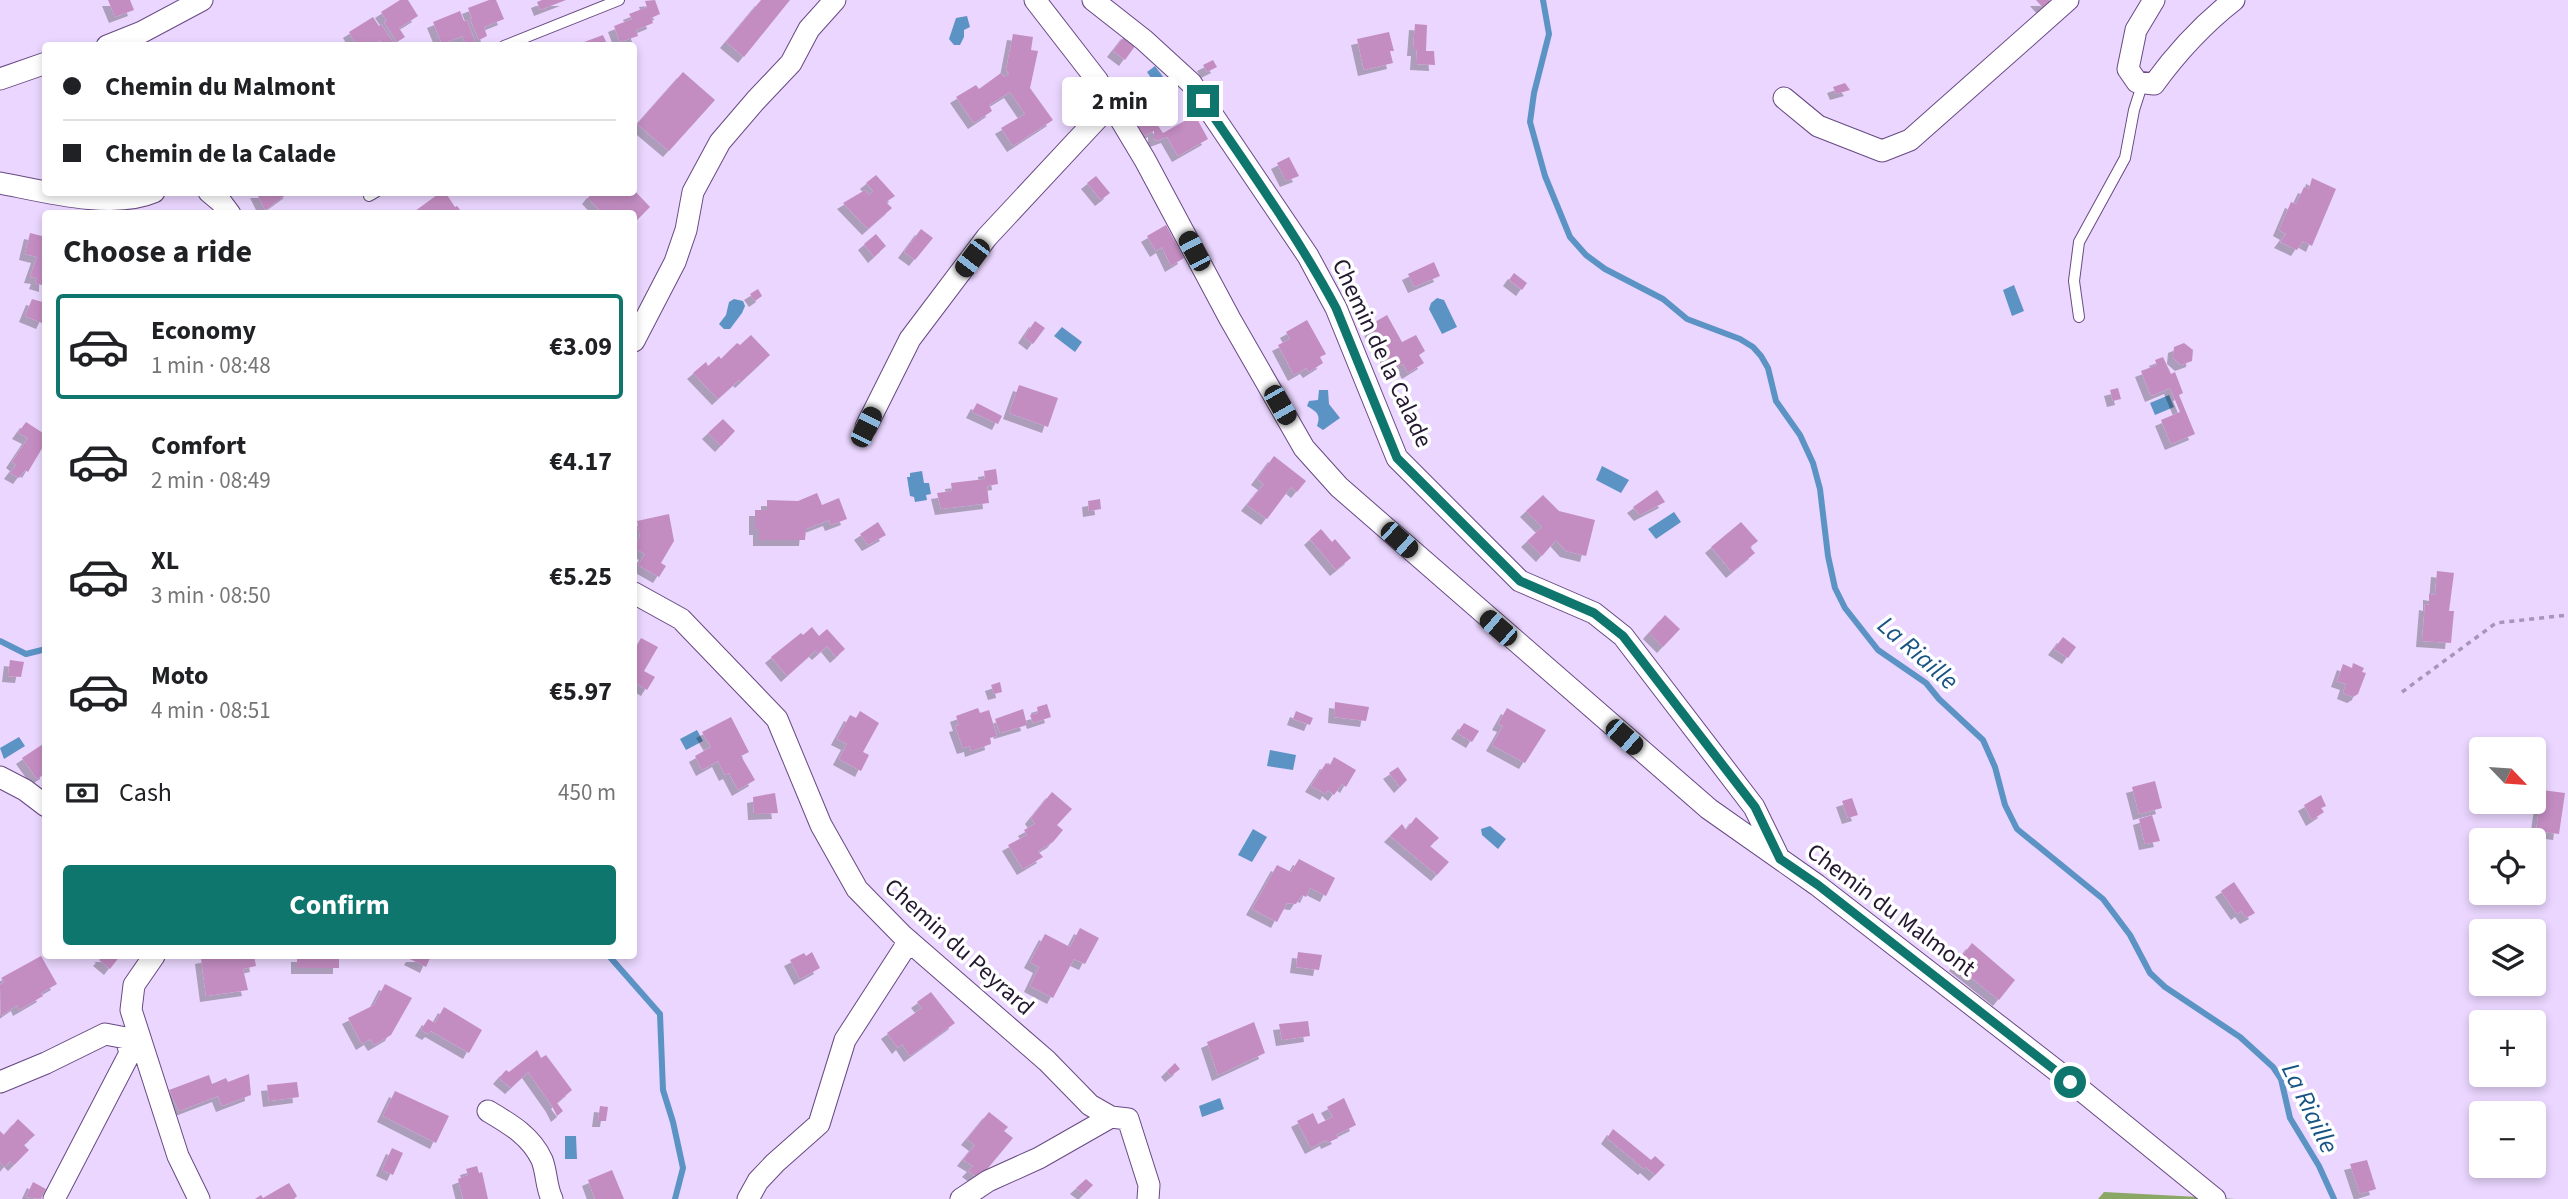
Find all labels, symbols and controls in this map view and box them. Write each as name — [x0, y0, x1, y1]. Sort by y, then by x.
text: Chemin du Malmont — [105, 68, 335, 105]
callout: 2 min — [1063, 76, 1178, 126]
text: 2 min — [1092, 85, 1148, 118]
route end — [1187, 85, 1219, 117]
text: Chemin de la Calade — [105, 135, 336, 172]
car — [1175, 228, 1214, 274]
text: Choose a ride — [63, 229, 252, 275]
car — [951, 235, 994, 281]
street label: Chemin de la Calade — [1323, 253, 1441, 453]
text: Economy — [151, 312, 256, 349]
icon: car — [67, 315, 130, 378]
text: €3.09 — [549, 328, 612, 365]
text: 1 min · 08:48 — [151, 349, 271, 382]
car — [1261, 382, 1300, 428]
car — [848, 404, 885, 450]
text: Comfort — [151, 427, 246, 464]
icon: car — [67, 430, 130, 493]
text: €4.17 — [549, 443, 612, 480]
text: 2 min · 08:49 — [151, 464, 271, 497]
car — [1377, 518, 1422, 562]
text: XL — [151, 542, 179, 579]
icon: car — [67, 545, 130, 608]
text: €5.25 — [549, 558, 612, 595]
text: 3 min · 08:50 — [151, 579, 271, 612]
car — [1476, 606, 1521, 650]
water label: La Riaille — [1869, 607, 1967, 699]
text: Moto — [151, 657, 208, 694]
icon: car — [67, 660, 130, 723]
text: €5.97 — [549, 673, 612, 710]
text: 4 min · 08:51 — [151, 694, 271, 727]
car — [1602, 715, 1647, 759]
north arrow — [2469, 737, 2546, 814]
map controls — [2469, 737, 2546, 1178]
icon: cash — [63, 774, 101, 812]
text: Cash — [119, 774, 172, 811]
text: 450 m — [558, 776, 616, 809]
button: locate — [2469, 828, 2546, 905]
street label: Chemin du Malmont — [1799, 835, 1983, 985]
button: Confirm — [63, 865, 616, 945]
street label: Chemin du Peyrard — [876, 870, 1042, 1024]
button: layers — [2469, 919, 2546, 996]
button: + — [2469, 1010, 2546, 1087]
water label: La Riaille — [2272, 1056, 2348, 1160]
route start — [2054, 1066, 2086, 1098]
button: − — [2469, 1101, 2546, 1178]

